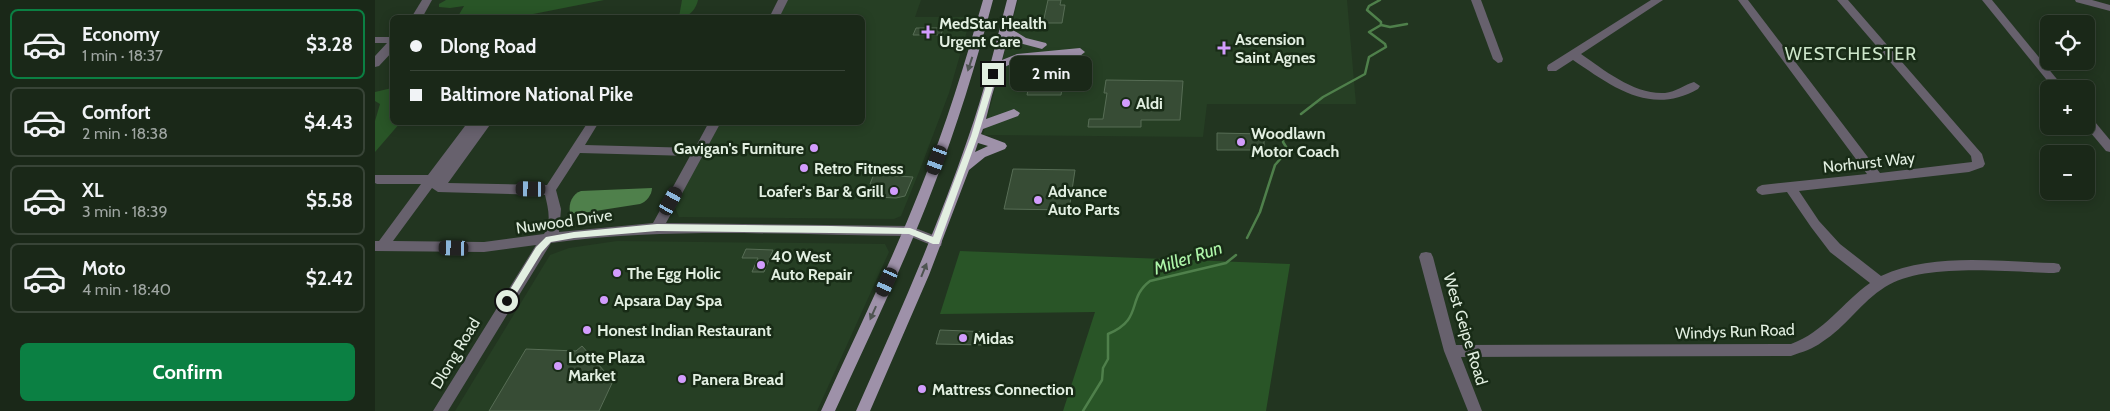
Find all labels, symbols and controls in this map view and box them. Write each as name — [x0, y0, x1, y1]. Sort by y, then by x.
place label: MedStar Health Urgent Care — [939, 14, 1047, 51]
map controls — [2040, 15, 2095, 200]
button: locate — [2040, 15, 2095, 70]
icon: car — [22, 22, 67, 67]
text: Economy — [82, 23, 160, 46]
marker: MedStar Health Urgent Care — [921, 25, 935, 39]
place label: Ascension Saint Agnes — [1235, 30, 1316, 67]
text: $3.28 — [306, 33, 353, 56]
text: Dlong Road — [440, 35, 536, 58]
marker: Ascension Saint Agnes — [1217, 41, 1231, 55]
district label: WESTCHESTER — [1785, 43, 1917, 65]
text: 1 min · 18:37 — [82, 46, 163, 65]
one-way arrow — [966, 56, 973, 71]
callout: 2 min — [1011, 56, 1093, 92]
route end — [982, 63, 1004, 85]
text: 2 min — [1032, 64, 1070, 83]
button: + — [2040, 80, 2095, 135]
text: Baltimore National Pike — [440, 83, 633, 106]
place label: Aldi — [1136, 94, 1163, 113]
marker: Aldi — [1120, 97, 1132, 109]
icon: car — [22, 100, 67, 145]
text: Comfort — [82, 101, 151, 124]
text: $4.43 — [304, 111, 353, 134]
text: 2 min · 18:38 — [82, 124, 168, 143]
place label: Woodlawn Motor Coach — [1251, 124, 1339, 161]
marker: Woodlawn Motor Coach — [1235, 136, 1247, 148]
place label: Gavigan's Furniture — [674, 139, 804, 158]
marker: Gavigan's Furniture — [808, 142, 820, 154]
car — [924, 143, 949, 177]
button: − — [2040, 145, 2095, 200]
street label: Norhurst Way — [1822, 148, 1916, 177]
place label: Retro Fitness — [814, 159, 904, 178]
marker: Retro Fitness — [798, 162, 810, 174]
icon: car — [22, 178, 67, 223]
text: XL — [82, 179, 103, 202]
car — [515, 181, 546, 197]
place label: Loafer's Bar & Grill — [759, 182, 884, 201]
place label: Advance Auto Parts — [1048, 182, 1120, 219]
car — [657, 184, 684, 218]
marker: Loafer's Bar & Grill — [888, 185, 900, 197]
text: $5.58 — [306, 189, 353, 212]
marker: Advance Auto Parts — [1032, 194, 1044, 206]
text: 3 min · 18:39 — [82, 202, 168, 221]
street label: Nuwood Drive — [515, 205, 613, 238]
water label: Miller Run — [1150, 237, 1225, 280]
car — [438, 240, 469, 256]
place label: 40 West Auto Repair — [771, 247, 853, 284]
icon: car — [22, 256, 67, 301]
text: Moto — [82, 257, 126, 280]
marker: 40 West Auto Repair — [755, 259, 767, 271]
one-way arrow — [921, 263, 929, 277]
place label: The Egg Holic — [627, 264, 721, 283]
car — [874, 265, 899, 299]
text: $2.42 — [306, 267, 353, 290]
marker: The Egg Holic — [611, 267, 623, 279]
street label: West Geipe Road — [1439, 271, 1492, 387]
text: 4 min · 18:40 — [82, 280, 171, 299]
route start — [496, 290, 518, 312]
place label: Apsara Day Spa — [614, 291, 722, 310]
marker: Apsara Day Spa — [598, 294, 610, 306]
one-way arrow — [869, 306, 877, 320]
street label: Dlong Road — [427, 314, 484, 392]
street label: Windys Run Road — [1675, 320, 1795, 343]
place label: Honest Indian Restaurant — [597, 321, 772, 340]
marker: Honest Indian Restaurant — [581, 324, 593, 336]
place label: Midas — [973, 329, 1014, 348]
marker: Midas — [957, 332, 969, 344]
button: Confirm — [20, 343, 355, 401]
place label: Lotte Plaza Market — [568, 348, 645, 385]
marker: Lotte Plaza Market — [552, 360, 564, 372]
place label: Panera Bread — [692, 370, 784, 389]
marker: Panera Bread — [676, 373, 688, 385]
place label: Mattress Connection — [932, 380, 1074, 399]
marker: Mattress Connection — [916, 383, 928, 395]

